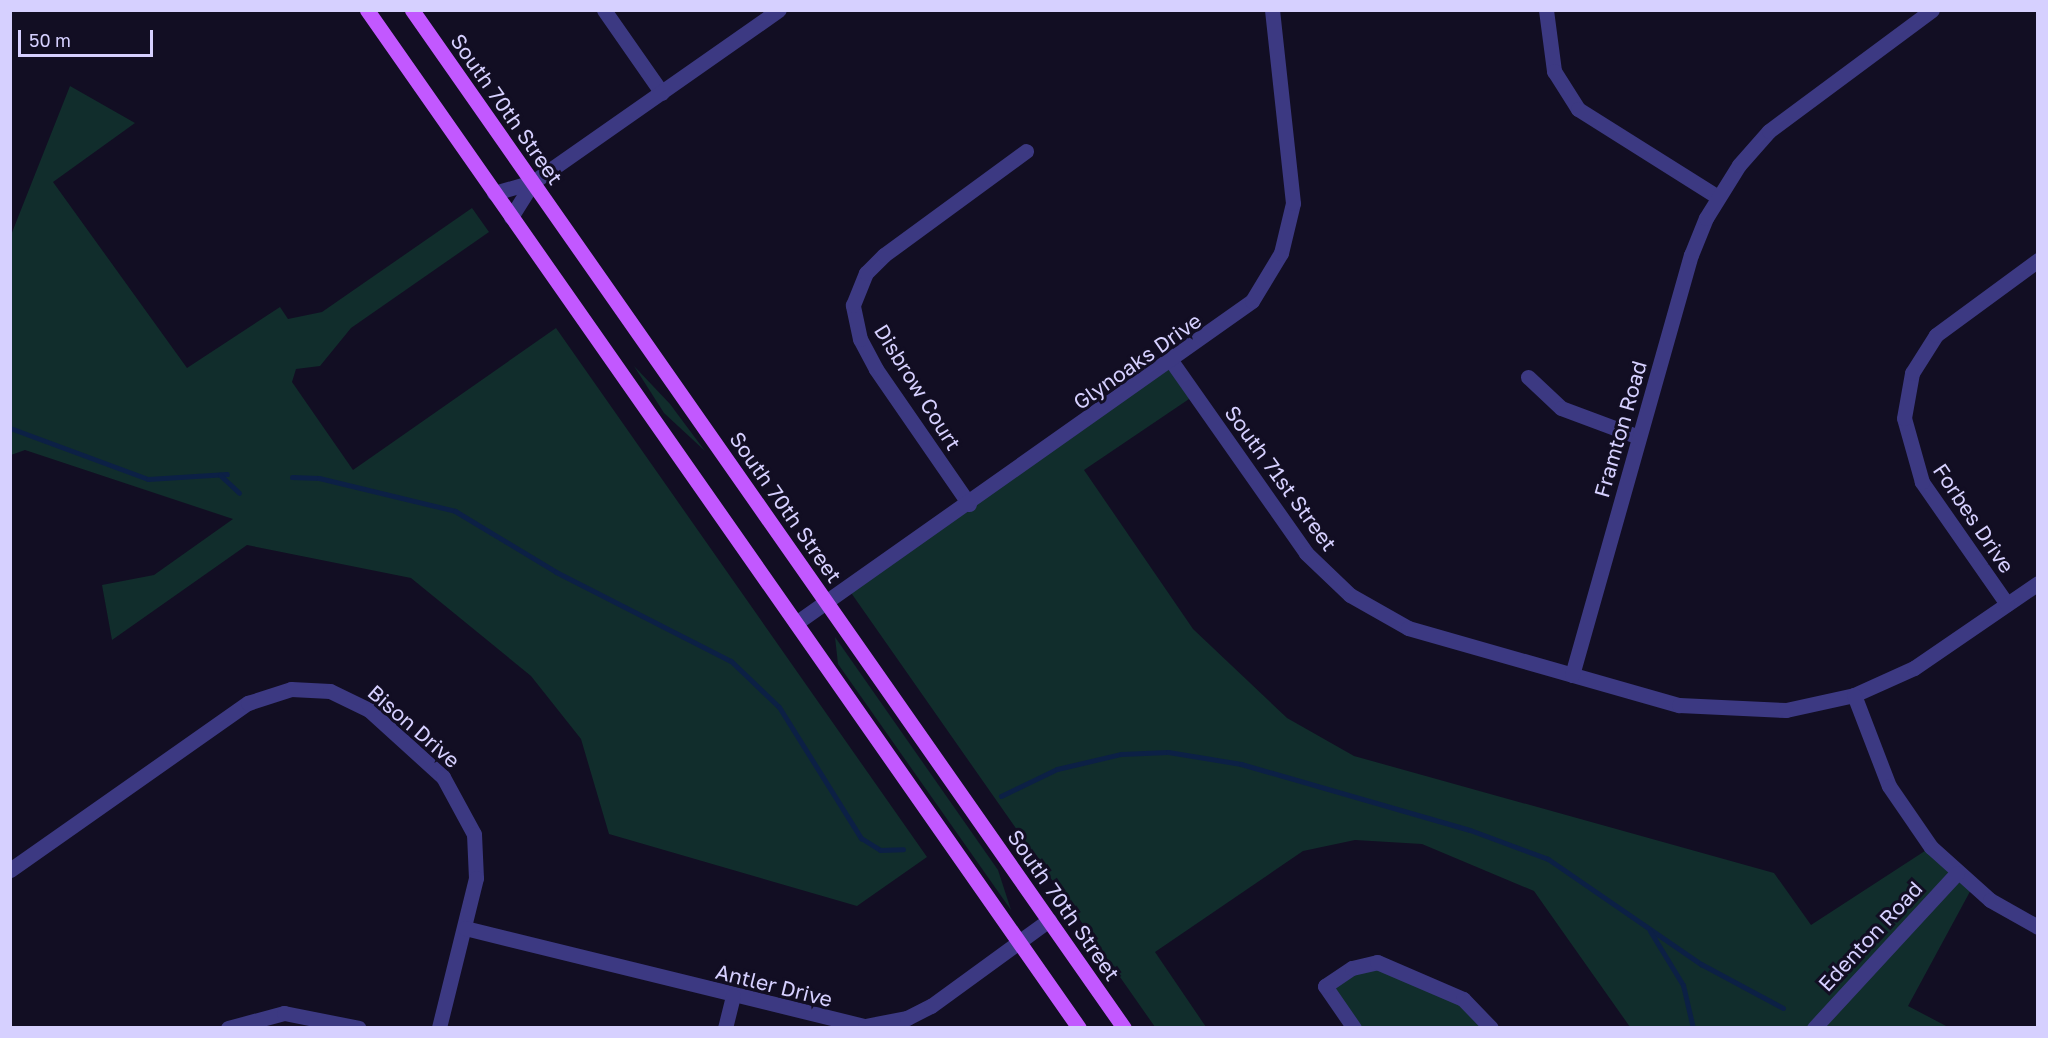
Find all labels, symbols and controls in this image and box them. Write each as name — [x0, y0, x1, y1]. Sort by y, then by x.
scale bar — [21, 18, 156, 56]
text: 50 m — [29, 29, 71, 51]
street label: South 70th Street — [446, 29, 568, 189]
street label: Glynoaks Drive — [1068, 308, 1206, 414]
street label: Disbrow Court — [869, 319, 967, 455]
street label: Framton Road — [1588, 358, 1652, 500]
street label: South 71st Street — [1220, 400, 1342, 556]
street label: South 70th Street — [725, 427, 847, 587]
street label: Forbes Drive — [1928, 458, 2020, 578]
street label: Bison Drive — [363, 679, 465, 773]
street label: South 70th Street — [1003, 825, 1125, 985]
street label: Edenton Road — [1813, 876, 1927, 996]
street label: Antler Drive — [713, 958, 835, 1012]

